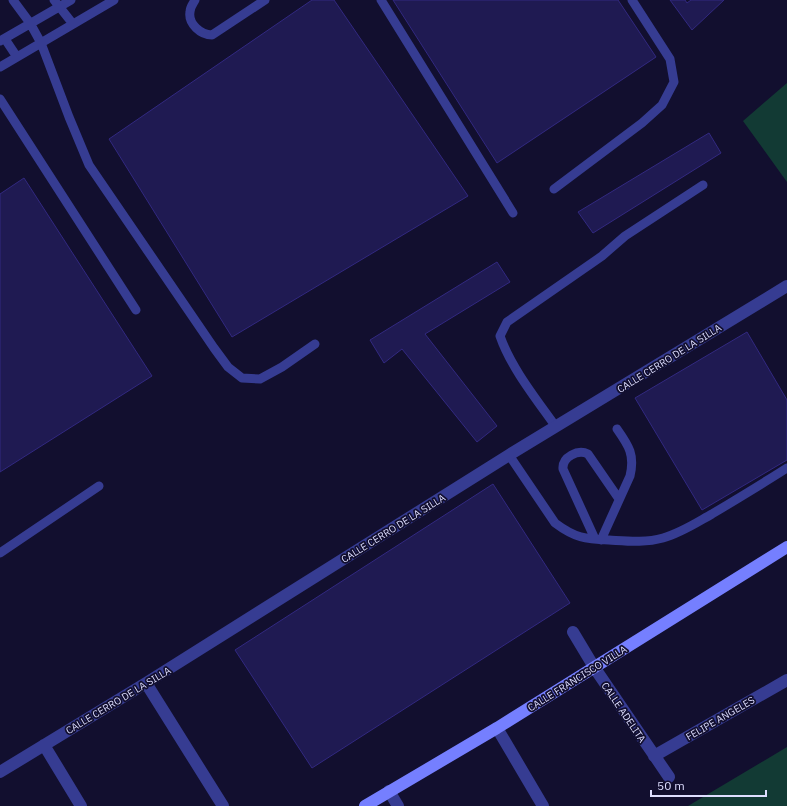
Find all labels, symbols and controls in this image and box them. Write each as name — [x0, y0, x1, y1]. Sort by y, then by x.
street label: CALLE CERRO DE LA SILLA — [615, 321, 724, 396]
street label: CALLE CERRO DE LA SILLA — [339, 491, 448, 566]
street label: CALLE FRANCISCO VILLA — [525, 642, 630, 714]
street label: CALLE CERRO DE LA SILLA — [63, 664, 174, 737]
street label: CALLE ADELITA — [599, 680, 649, 746]
street label: FELIPE ANGELES — [683, 693, 757, 743]
scale bar — [651, 772, 766, 798]
text: 50 m — [657, 778, 685, 793]

